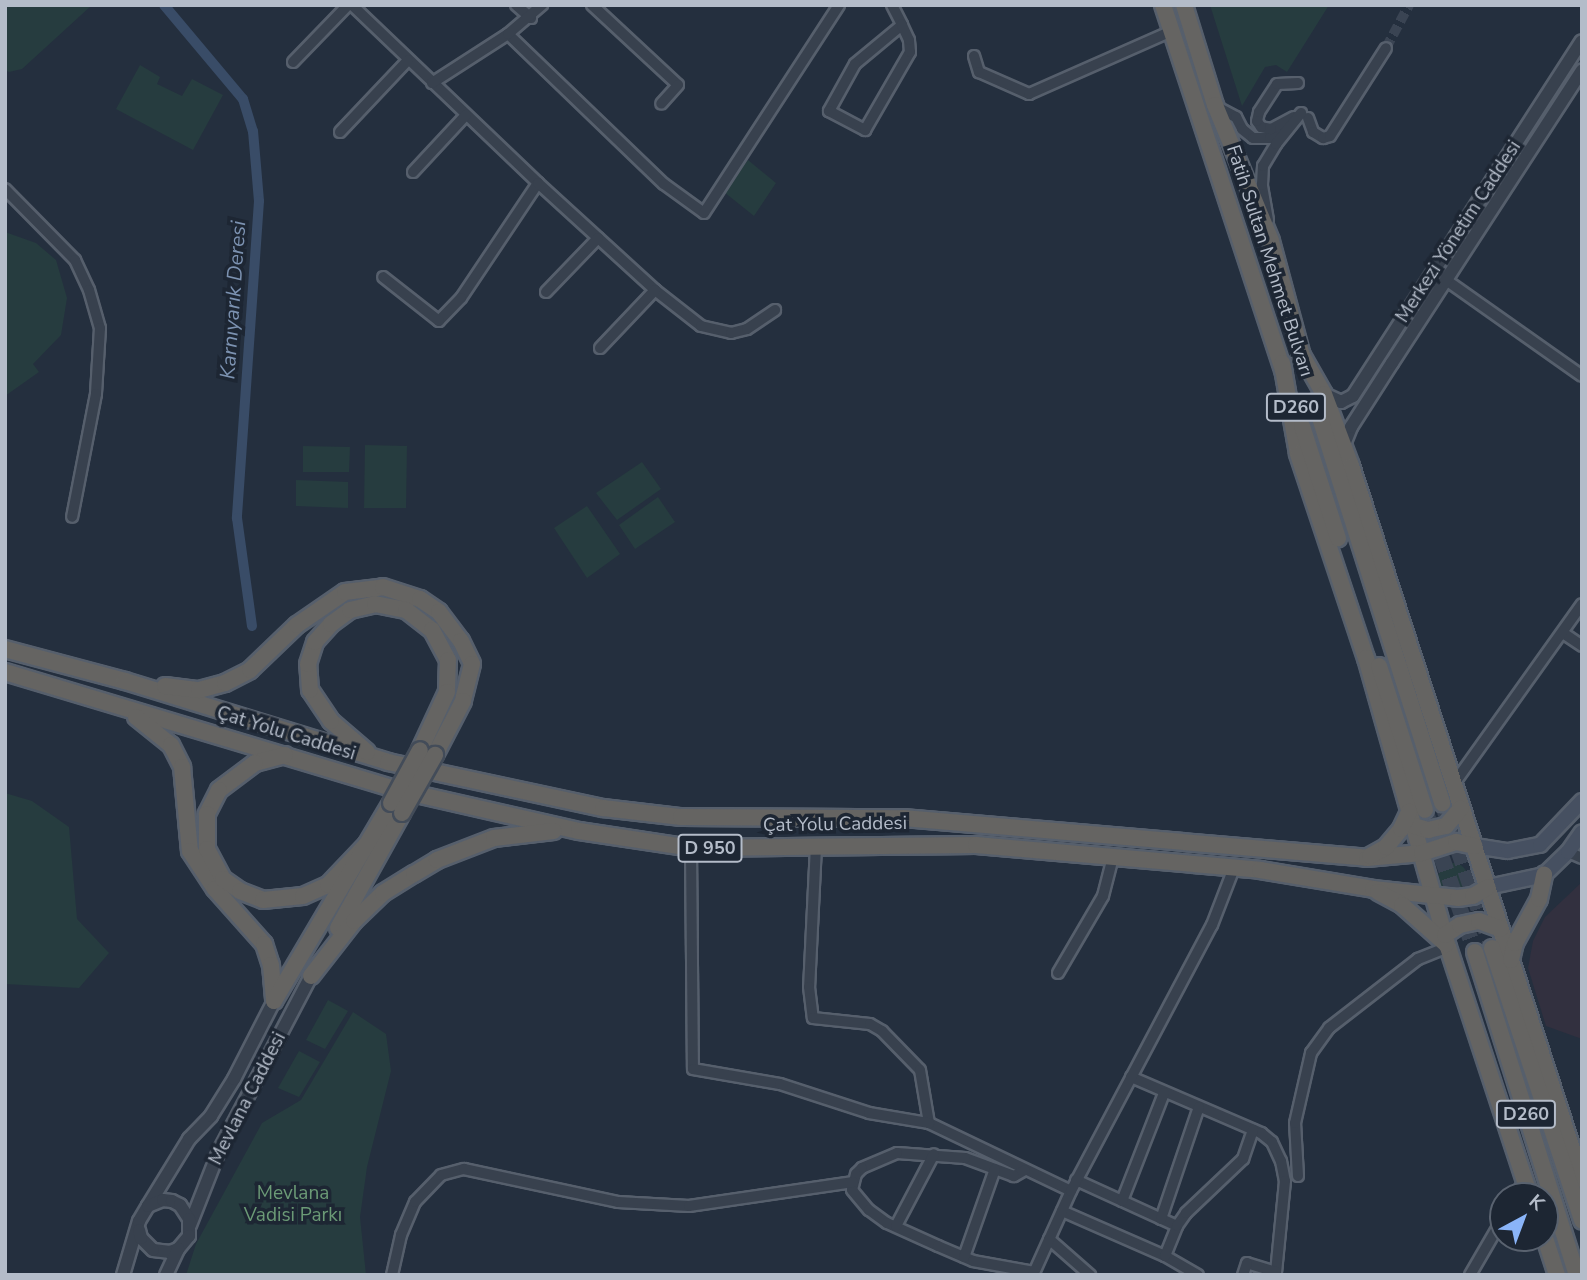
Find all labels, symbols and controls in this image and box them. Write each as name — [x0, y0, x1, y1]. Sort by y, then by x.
street label: Merkezi Yönetim Caddesi — [1392, 137, 1526, 327]
street label: Fatih Sultan Mehmet Bulvarı — [1221, 142, 1317, 380]
water label: Karnıyarık Deresi — [215, 220, 251, 380]
road number: D260 — [1264, 393, 1328, 422]
street label: Çat Yolu Caddesi — [214, 702, 358, 766]
street label: Çat Yolu Caddesi — [763, 812, 907, 838]
road number: D 950 — [677, 834, 743, 862]
street label: Mevlana Caddesi — [205, 1029, 291, 1169]
road number: D260 — [1494, 1100, 1558, 1128]
north arrow — [1489, 1182, 1559, 1252]
park label: Mevlana Vadisi Parkı — [244, 1183, 342, 1227]
text: K — [1523, 1189, 1550, 1217]

